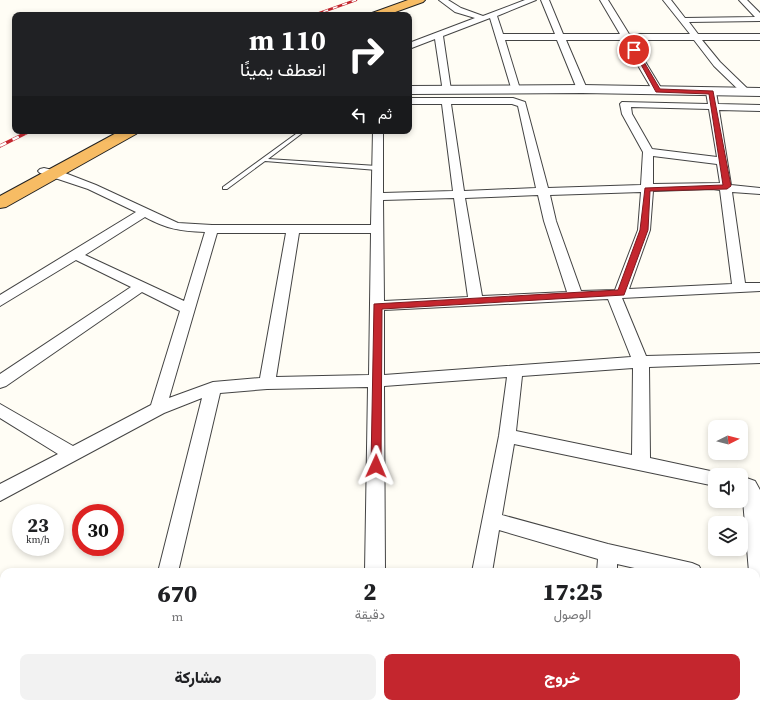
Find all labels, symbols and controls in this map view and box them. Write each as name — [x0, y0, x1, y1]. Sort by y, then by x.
text: 110 m — [249, 21, 326, 59]
icon: right — [340, 28, 392, 80]
pin — [617, 33, 651, 67]
icon: arrive — [623, 39, 645, 61]
text: انعطف يمينًا — [240, 57, 326, 82]
text: ثم — [378, 103, 392, 124]
icon: left — [348, 104, 370, 126]
north arrow — [708, 420, 748, 460]
map controls — [708, 420, 748, 556]
position arrow — [355, 445, 397, 487]
button: sound — [708, 468, 748, 508]
speed limit sign: 30 — [72, 504, 124, 556]
text: 23 — [27, 511, 49, 539]
button: layers — [708, 516, 748, 556]
text: km/h — [26, 533, 50, 546]
text: 2 — [363, 575, 376, 608]
text: 17:25 — [542, 575, 602, 608]
text: 670 — [158, 577, 197, 610]
text: دقيقة — [355, 606, 385, 623]
text: الوصول — [554, 606, 591, 623]
text: m — [172, 608, 183, 625]
button: مشاركة — [20, 654, 376, 700]
button: خروج — [384, 654, 740, 700]

